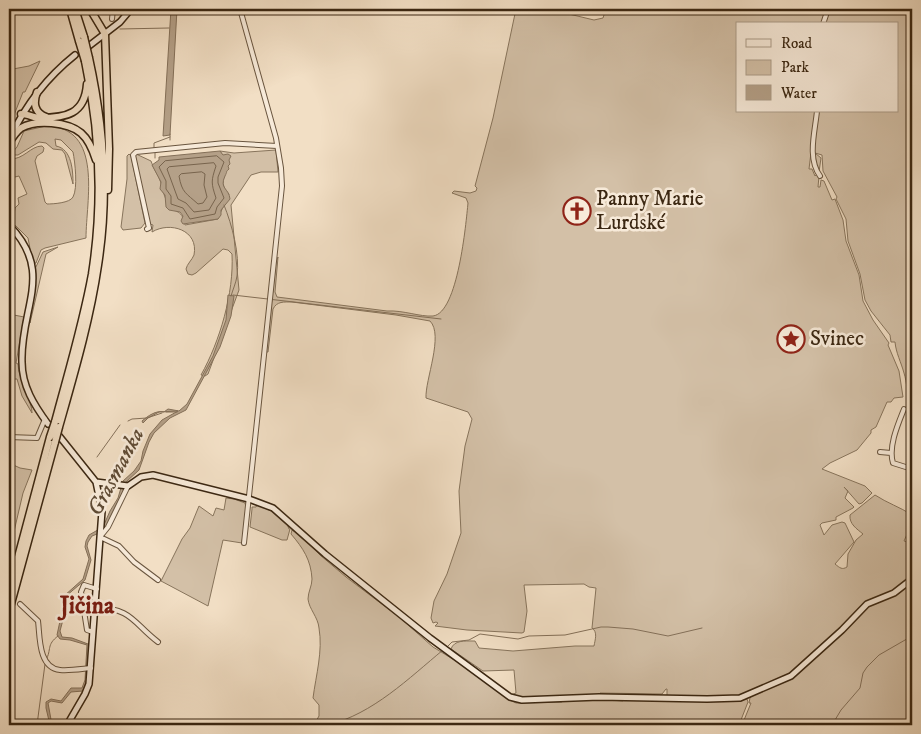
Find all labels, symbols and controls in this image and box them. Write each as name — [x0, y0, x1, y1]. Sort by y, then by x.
legend — [736, 22, 898, 112]
text: Road — [781, 34, 813, 53]
text: Park — [781, 58, 810, 77]
text: Water — [780, 84, 817, 103]
place label: Panny Marie Lurdské — [596, 186, 704, 236]
church icon: Panny Marie Lurdské — [562, 196, 592, 226]
place icon: Svinec — [776, 324, 806, 354]
place label: Svinec — [810, 326, 864, 352]
water label: Grasmanka — [82, 424, 150, 520]
district label: Jičina — [57, 591, 115, 621]

